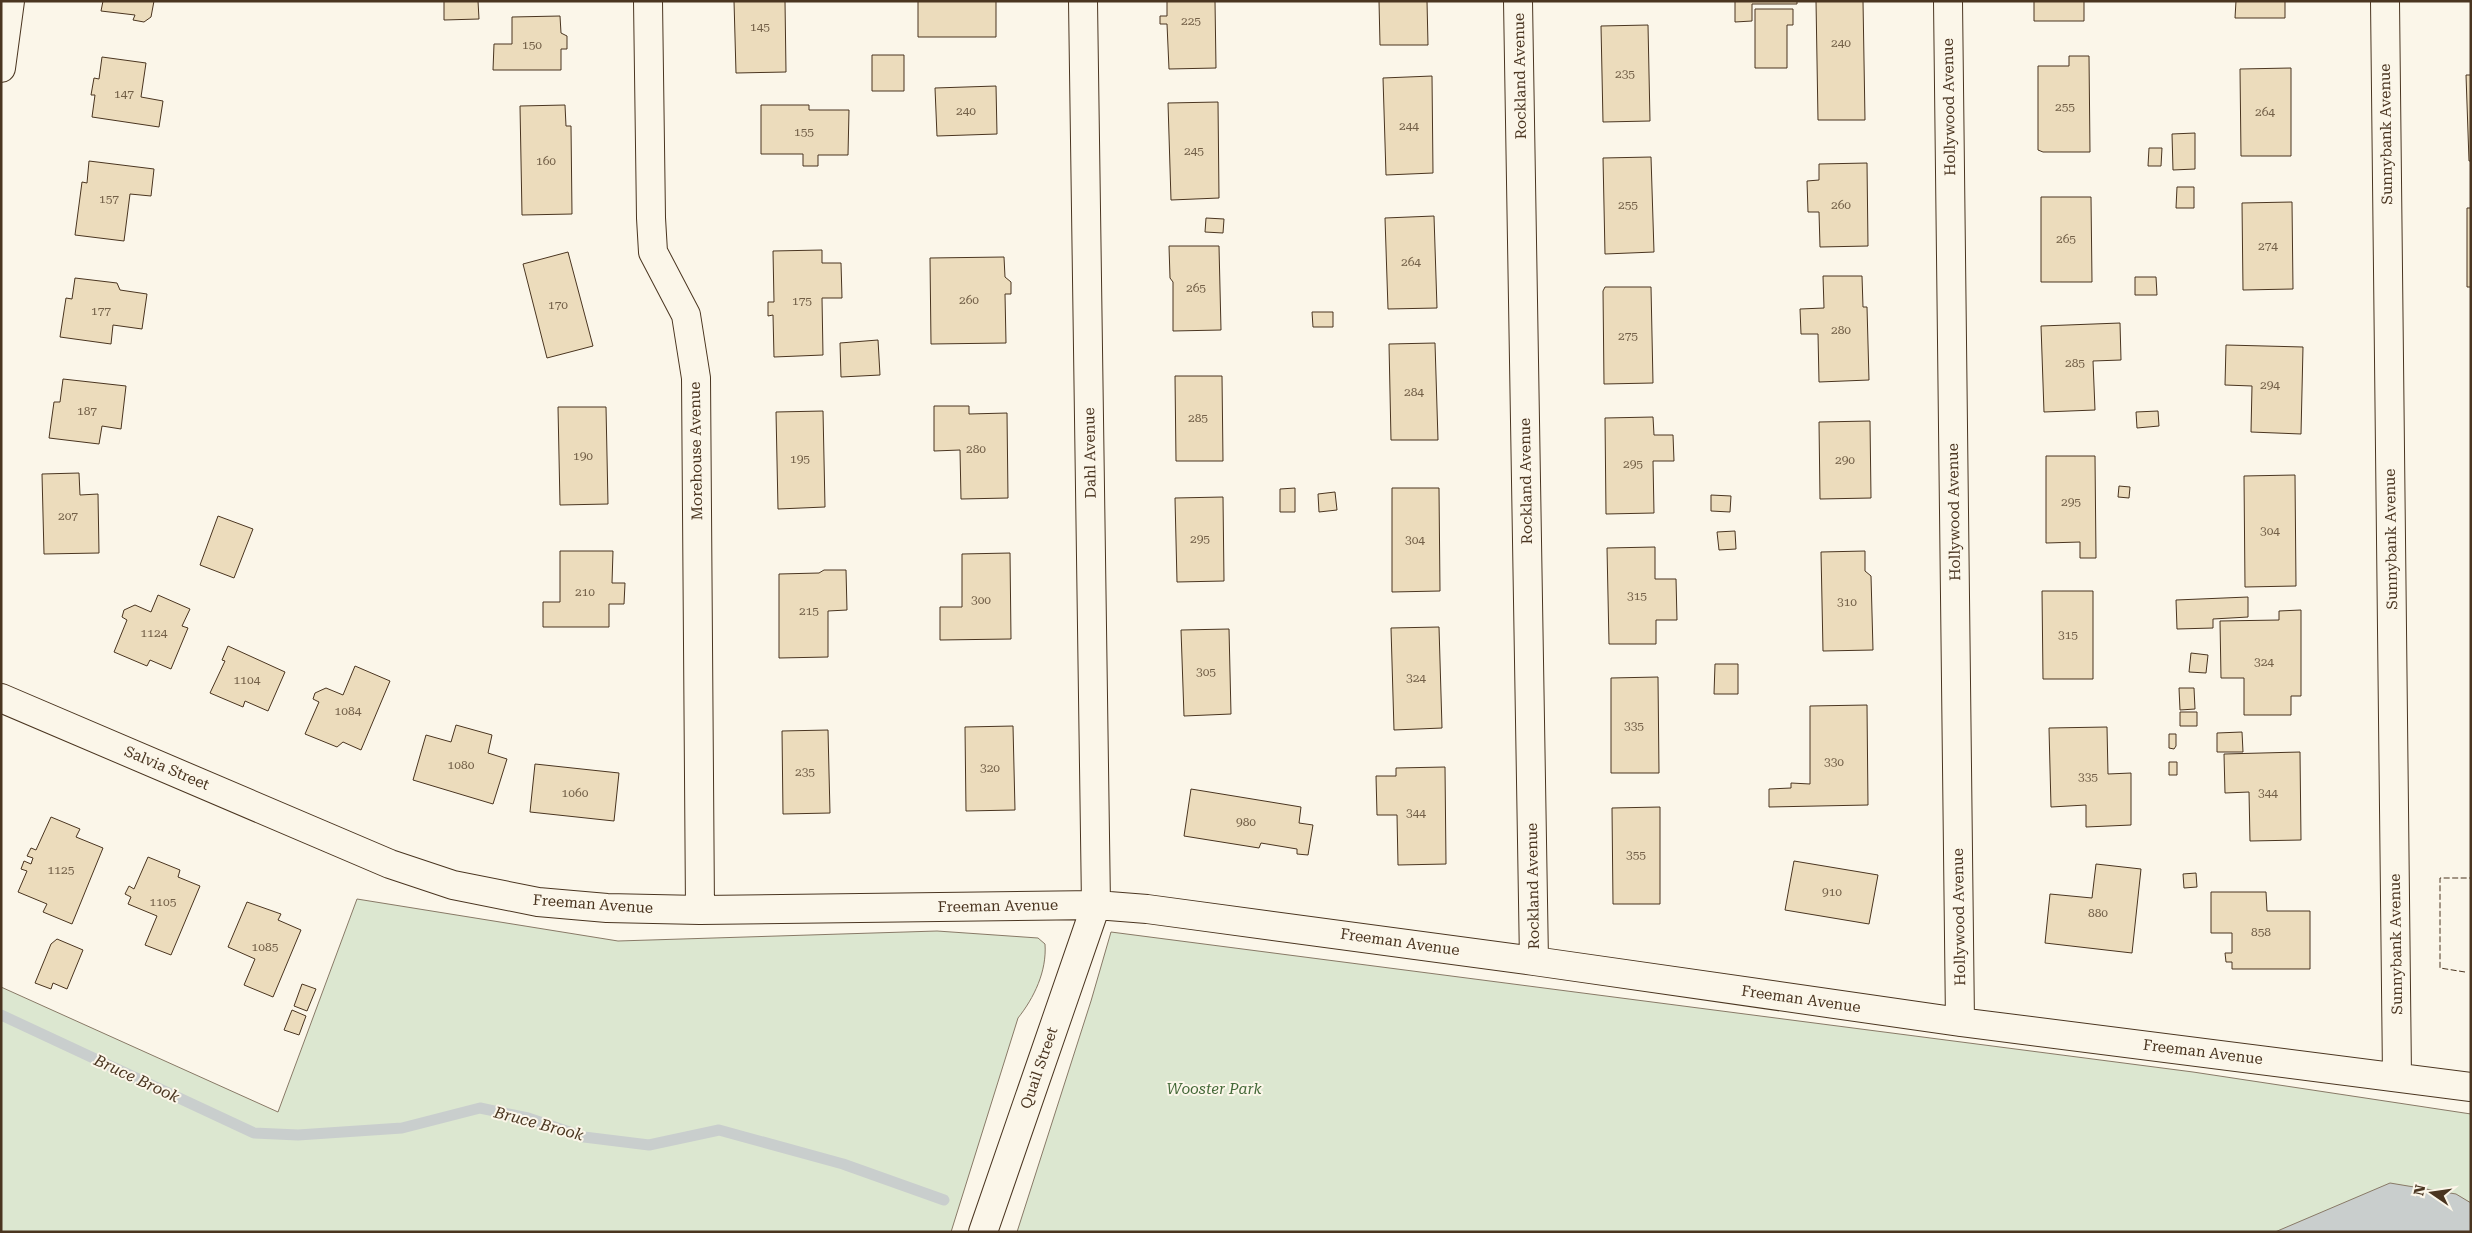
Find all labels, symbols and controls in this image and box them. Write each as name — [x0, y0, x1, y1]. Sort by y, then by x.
street label: Rockland Avenue — [1510, 13, 1530, 139]
house number: 225 — [1181, 14, 1201, 28]
house number: 145 — [750, 20, 770, 34]
house number: 240 — [1831, 36, 1851, 50]
house number: 150 — [522, 38, 542, 52]
street label: Hollywood Avenue — [1939, 38, 1959, 176]
street label: Sunnybank Avenue — [2376, 63, 2396, 205]
house number: 235 — [1615, 67, 1635, 81]
house number: 147 — [114, 87, 134, 101]
house number: 255 — [2055, 100, 2075, 114]
house number: 240 — [956, 104, 976, 118]
house number: 264 — [2255, 105, 2275, 119]
house number: 244 — [1399, 119, 1419, 133]
house number: 155 — [794, 125, 814, 139]
house number: 245 — [1184, 144, 1204, 158]
house number: 160 — [536, 154, 556, 168]
house number: 157 — [99, 192, 119, 206]
house number: 255 — [1618, 198, 1638, 212]
house number: 260 — [1831, 198, 1851, 212]
house number: 265 — [2056, 232, 2076, 246]
house number: 274 — [2258, 239, 2278, 253]
house number: 264 — [1401, 255, 1421, 269]
house number: 265 — [1186, 281, 1206, 295]
house number: 260 — [959, 293, 979, 307]
house number: 175 — [792, 294, 812, 308]
house number: 170 — [548, 298, 568, 312]
house number: 177 — [91, 304, 111, 318]
house number: 280 — [1831, 323, 1851, 337]
house number: 275 — [1618, 329, 1638, 343]
house number: 285 — [2065, 356, 2085, 370]
house number: 294 — [2260, 378, 2280, 392]
street label: Morehouse Avenue — [686, 382, 706, 520]
house number: 284 — [1404, 385, 1424, 399]
house number: 187 — [77, 404, 97, 418]
street label: Dahl Avenue — [1080, 407, 1100, 499]
house number: 285 — [1188, 411, 1208, 425]
street label: Rockland Avenue — [1516, 418, 1536, 544]
house number: 280 — [966, 442, 986, 456]
street label: Hollywood Avenue — [1944, 443, 1964, 581]
house number: 190 — [573, 449, 593, 463]
house number: 195 — [790, 452, 810, 466]
house number: 290 — [1835, 453, 1855, 467]
house number: 295 — [1623, 457, 1643, 471]
street label: Sunnybank Avenue — [2381, 468, 2401, 610]
house number: 295 — [2061, 495, 2081, 509]
house number: 207 — [58, 509, 78, 523]
house number: 304 — [2260, 524, 2280, 538]
house number: 295 — [1190, 532, 1210, 546]
house number: 304 — [1405, 533, 1425, 547]
house number: 210 — [575, 585, 595, 599]
house number: 315 — [1627, 589, 1647, 603]
house number: 300 — [971, 593, 991, 607]
house number: 310 — [1837, 595, 1857, 609]
house number: 215 — [799, 604, 819, 618]
house number: 1124 — [141, 626, 168, 640]
house number: 315 — [2058, 628, 2078, 642]
house number: 324 — [2254, 655, 2274, 669]
house number: 305 — [1196, 665, 1216, 679]
house number: 324 — [1406, 671, 1426, 685]
house number: 1104 — [234, 673, 261, 687]
house number: 1084 — [335, 704, 362, 718]
house number: 335 — [1624, 719, 1644, 733]
street label: Salvia Street — [122, 742, 213, 794]
house number: 330 — [1824, 755, 1844, 769]
house number: 1080 — [448, 758, 475, 772]
house number: 320 — [980, 761, 1000, 775]
house number: 235 — [795, 765, 815, 779]
house number: 335 — [2078, 770, 2098, 784]
house number: 1060 — [562, 786, 589, 800]
house number: 344 — [2258, 786, 2278, 800]
house number: 344 — [1406, 806, 1426, 820]
house number: 980 — [1236, 815, 1256, 829]
street label: Rockland Avenue — [1523, 823, 1543, 949]
house number: 355 — [1626, 848, 1646, 862]
street label: Hollywood Avenue — [1949, 848, 1969, 986]
house number: 1125 — [48, 863, 75, 877]
street label: Sunnybank Avenue — [2386, 873, 2406, 1015]
house number: 910 — [1822, 885, 1842, 899]
street label: Freeman Avenue — [532, 891, 654, 917]
house number: 1105 — [150, 895, 177, 909]
street label: Freeman Avenue — [938, 896, 1058, 916]
house number: 880 — [2088, 906, 2108, 920]
street label: Freeman Avenue — [1339, 925, 1461, 959]
house number: 858 — [2251, 925, 2271, 939]
house number: 1085 — [252, 940, 279, 954]
street label: Freeman Avenue — [1740, 982, 1862, 1016]
street label: Quail Street — [1017, 1024, 1062, 1111]
street label: Freeman Avenue — [2142, 1036, 2264, 1068]
water label: Bruce Brook — [90, 1050, 183, 1107]
park label: Wooster Park — [1166, 1080, 1262, 1098]
water label: Bruce Brook — [491, 1102, 586, 1145]
north arrow — [2407, 1168, 2457, 1218]
text: N — [2410, 1183, 2428, 1197]

